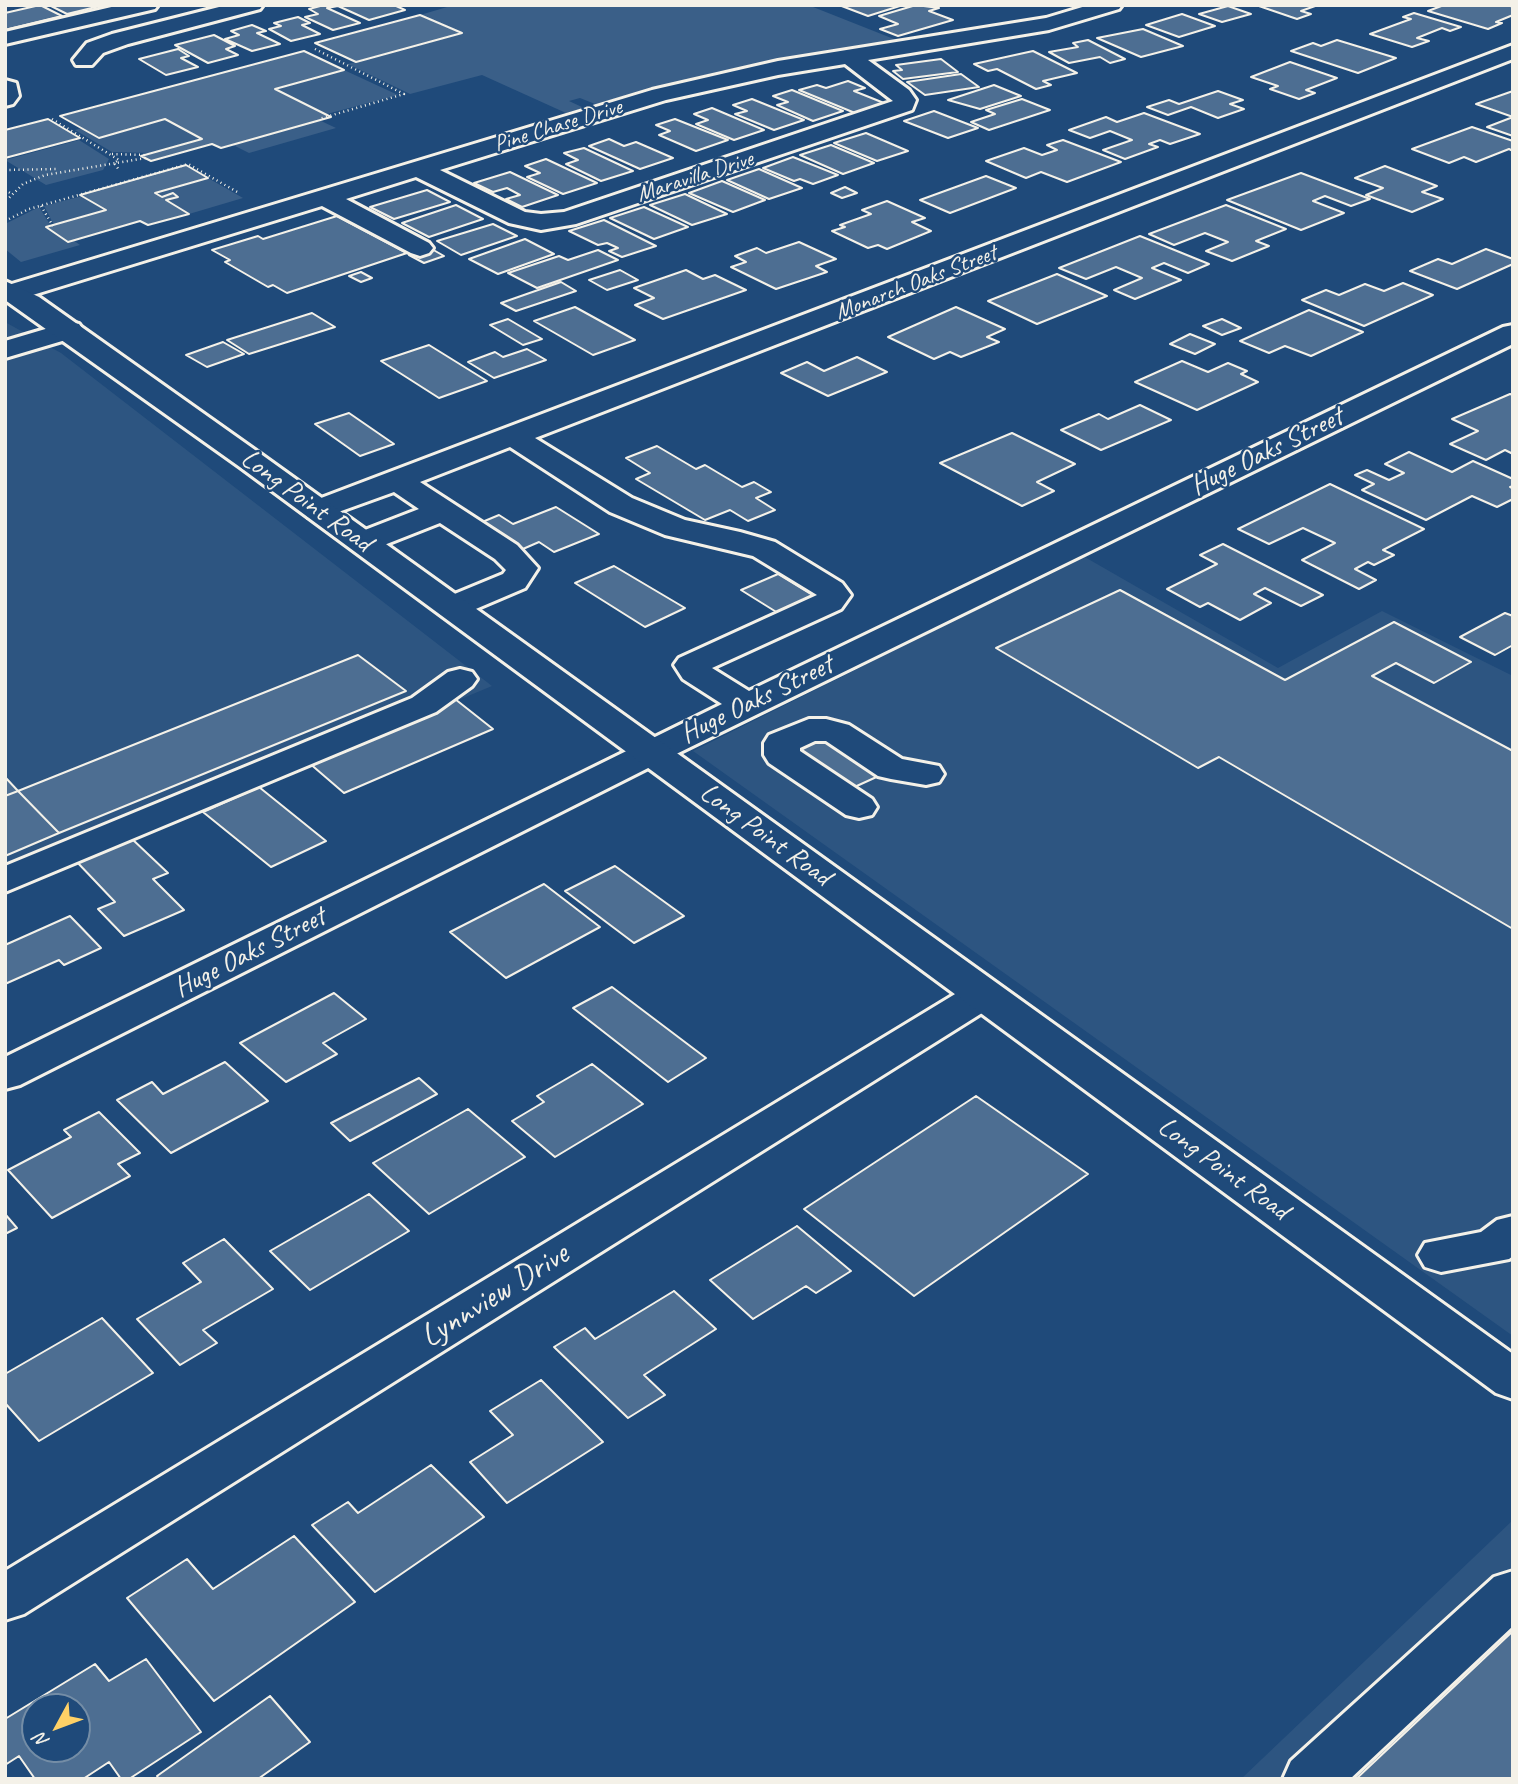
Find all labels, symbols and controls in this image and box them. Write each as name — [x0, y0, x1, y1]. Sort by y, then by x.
street label: Pine Chase Drive — [491, 93, 625, 159]
street label: Maravilla Drive — [633, 145, 757, 209]
street label: Monarch Oaks Street — [831, 240, 1001, 326]
street label: Huge Oaks Street — [1185, 401, 1349, 503]
street label: Long Point Road — [234, 442, 378, 560]
street label: Huge Oaks Street — [675, 649, 839, 751]
street label: Long Point Road — [693, 776, 837, 894]
street label: Huge Oaks Street — [169, 900, 331, 1006]
street label: Long Point Road — [1151, 1110, 1295, 1228]
street label: Lynnview Drive — [414, 1235, 576, 1357]
north arrow — [21, 1693, 91, 1763]
text: N — [29, 1728, 55, 1753]

